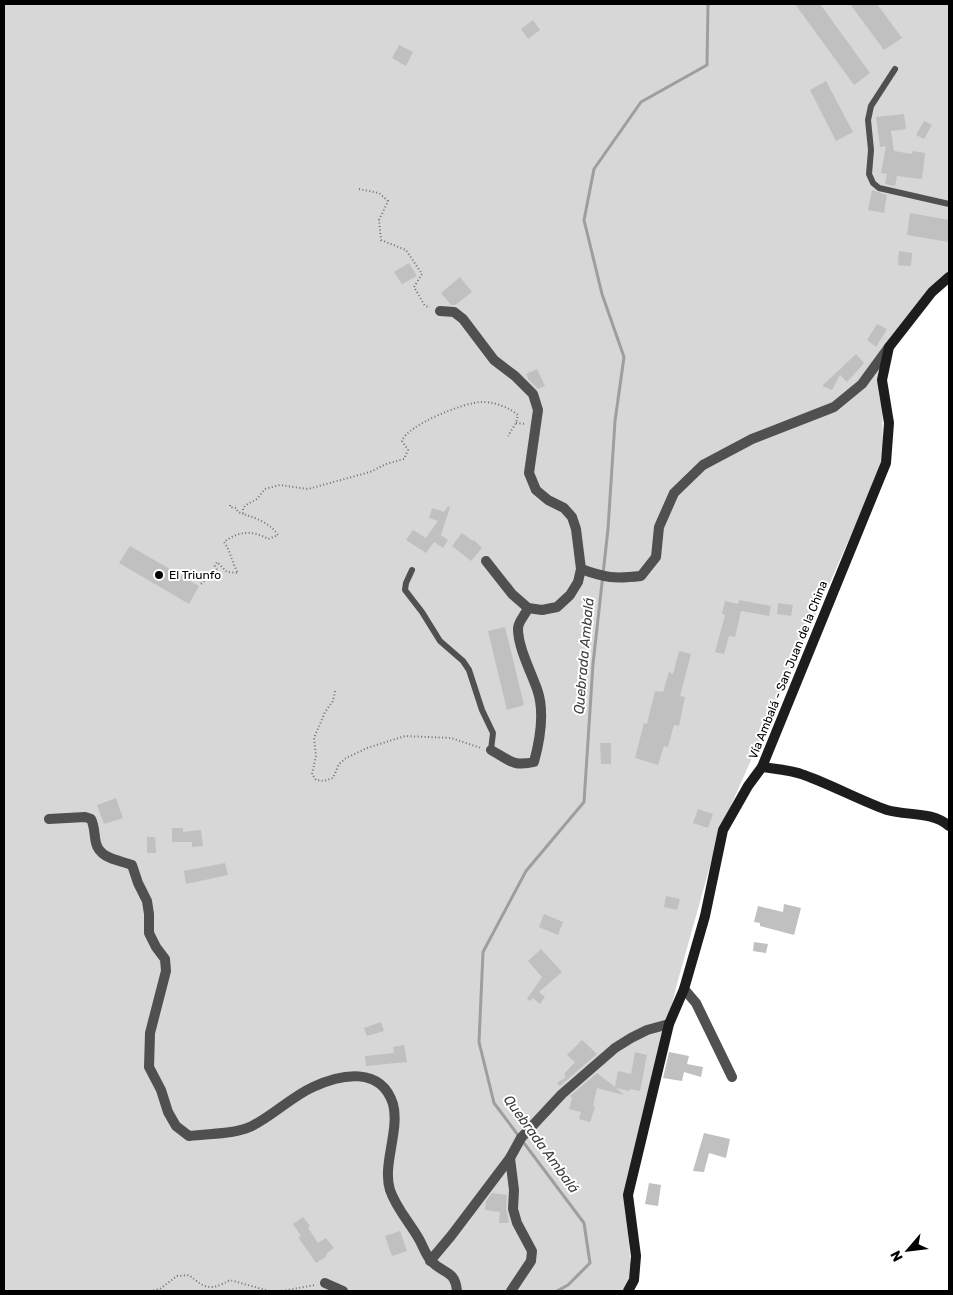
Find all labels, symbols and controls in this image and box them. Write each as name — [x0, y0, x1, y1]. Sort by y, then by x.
place label: El Triunfo — [169, 568, 221, 582]
marker: El Triunfo — [153, 569, 165, 581]
street label: Vía Ambalá - San Juan de la China — [746, 579, 830, 761]
water label: Quebrada Ambalá — [570, 597, 598, 715]
water label: Quebrada Ambalá — [500, 1092, 582, 1196]
north arrow — [883, 1225, 933, 1275]
text: N — [887, 1247, 907, 1264]

